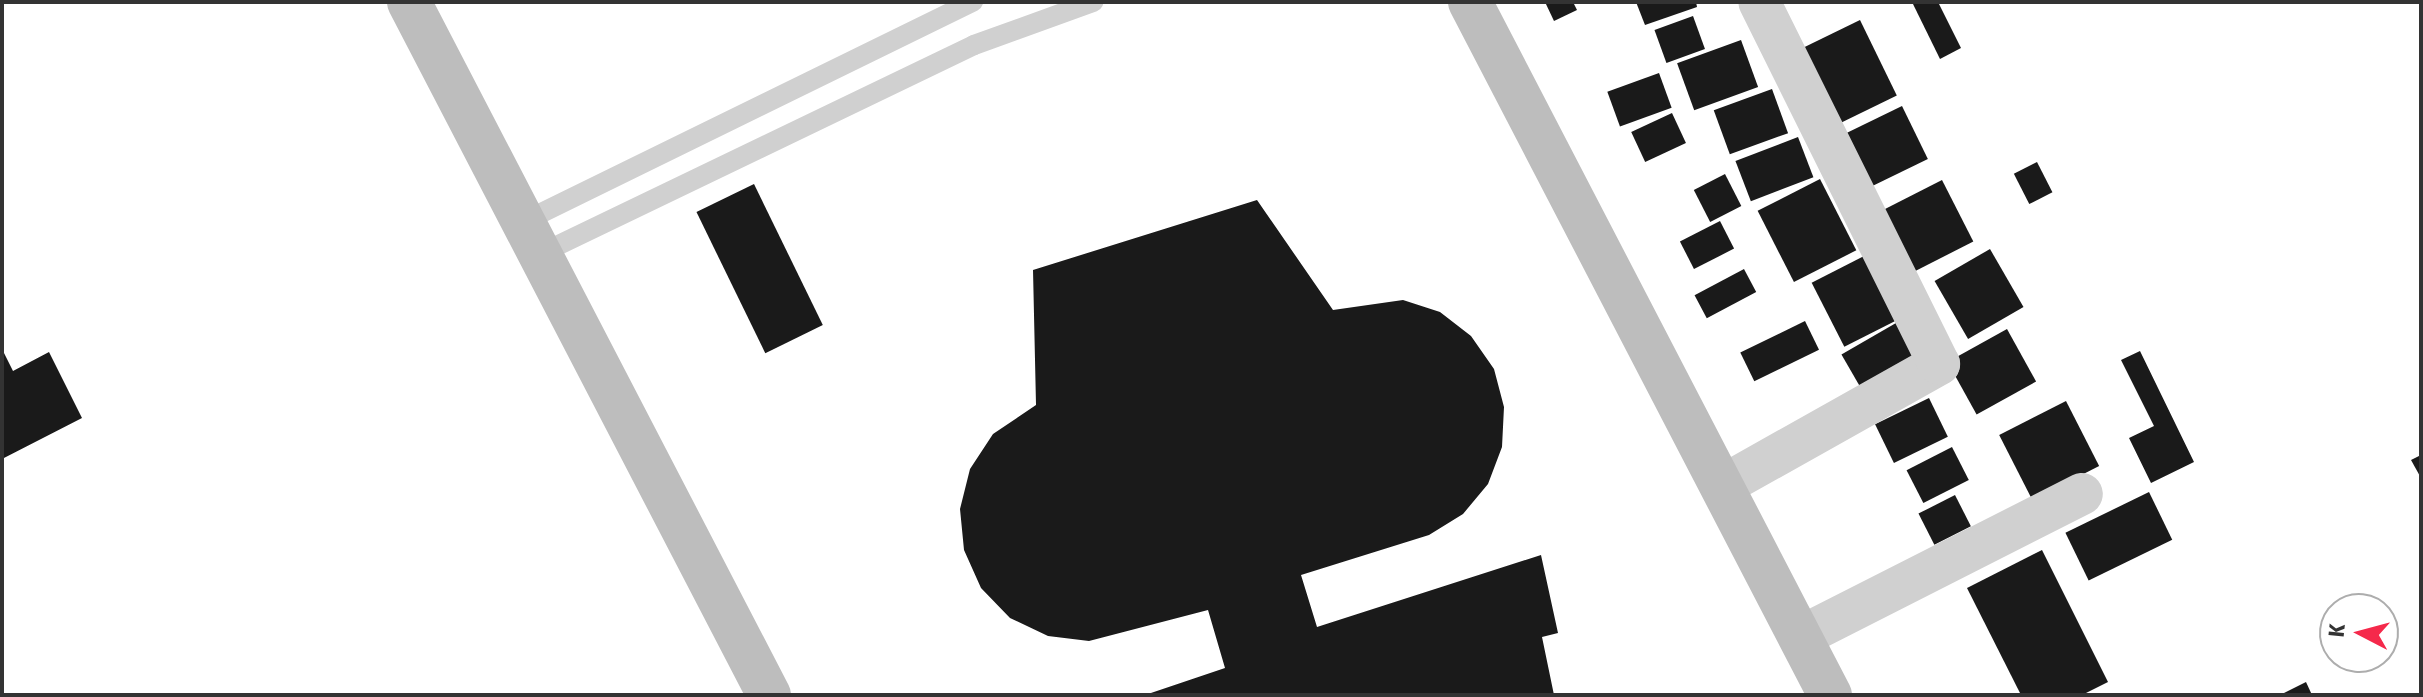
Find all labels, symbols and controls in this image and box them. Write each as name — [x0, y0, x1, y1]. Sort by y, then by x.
north arrow — [2319, 593, 2399, 673]
text: K — [2323, 623, 2351, 638]

